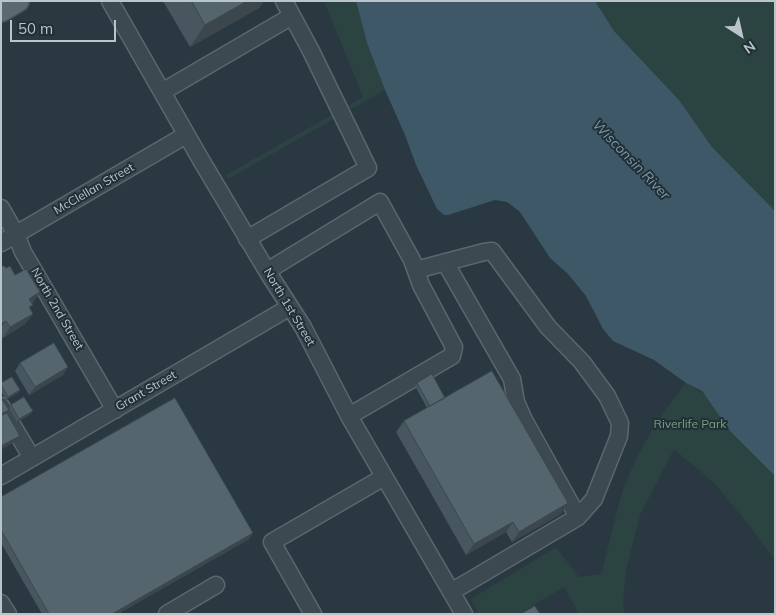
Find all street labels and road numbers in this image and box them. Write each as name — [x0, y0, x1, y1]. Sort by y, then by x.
street label: McClellan Street — [51, 160, 137, 218]
street label: North 2nd Street — [28, 265, 86, 353]
street label: North 1st Street — [260, 265, 318, 349]
street label: Grant Street — [113, 368, 179, 414]

